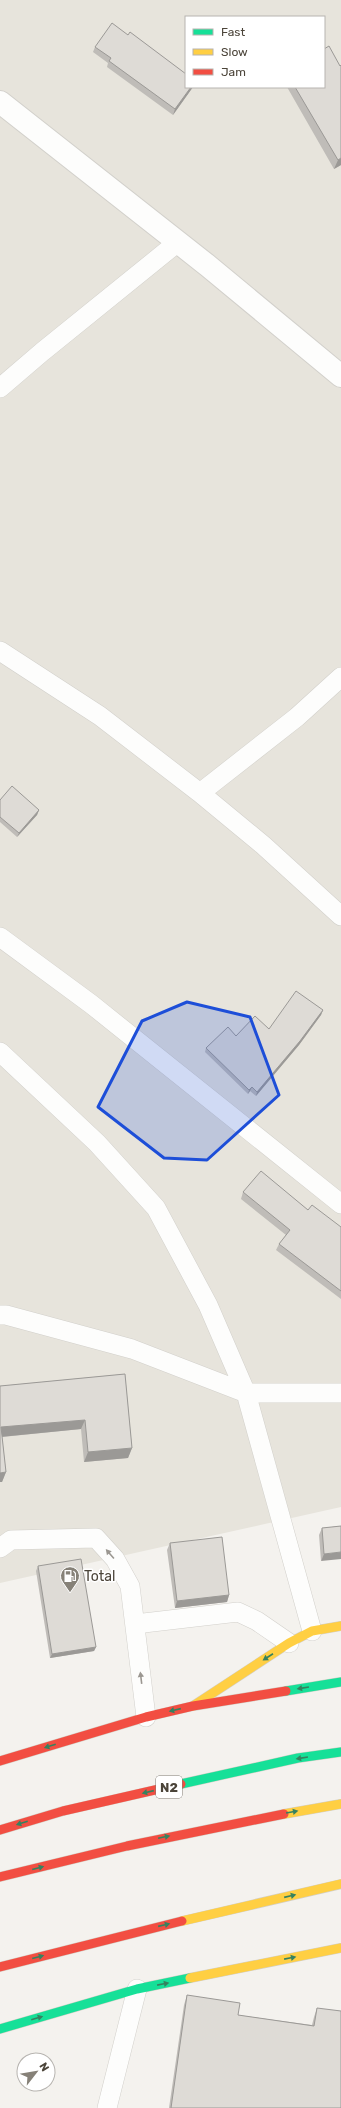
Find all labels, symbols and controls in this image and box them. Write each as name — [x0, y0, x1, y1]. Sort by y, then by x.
legend — [185, 16, 325, 88]
text: Fast — [221, 25, 245, 39]
text: Slow — [221, 45, 248, 59]
text: Jam — [221, 65, 246, 79]
one-way arrow — [106, 1550, 115, 1559]
fuel station icon: Total — [59, 1565, 81, 1593]
place label: Total — [84, 1568, 115, 1585]
one-way arrow — [262, 1654, 274, 1661]
one-way arrow — [138, 1672, 144, 1684]
one-way arrow — [296, 1685, 309, 1691]
one-way arrow — [168, 1708, 181, 1714]
one-way arrow — [43, 1743, 55, 1749]
one-way arrow — [296, 1755, 308, 1761]
road number: N2 — [156, 1776, 182, 1798]
one-way arrow — [142, 1789, 154, 1795]
one-way arrow — [286, 1809, 298, 1815]
one-way arrow — [16, 1820, 28, 1826]
one-way arrow — [158, 1834, 170, 1840]
one-way arrow — [31, 1864, 44, 1870]
one-way arrow — [284, 1893, 296, 1899]
one-way arrow — [157, 1922, 170, 1928]
one-way arrow — [31, 1954, 44, 1960]
one-way arrow — [284, 1955, 296, 1961]
one-way arrow — [157, 1980, 169, 1986]
one-way arrow — [32, 2015, 44, 2021]
north arrow — [16, 2052, 56, 2092]
text: N — [37, 2060, 52, 2074]

